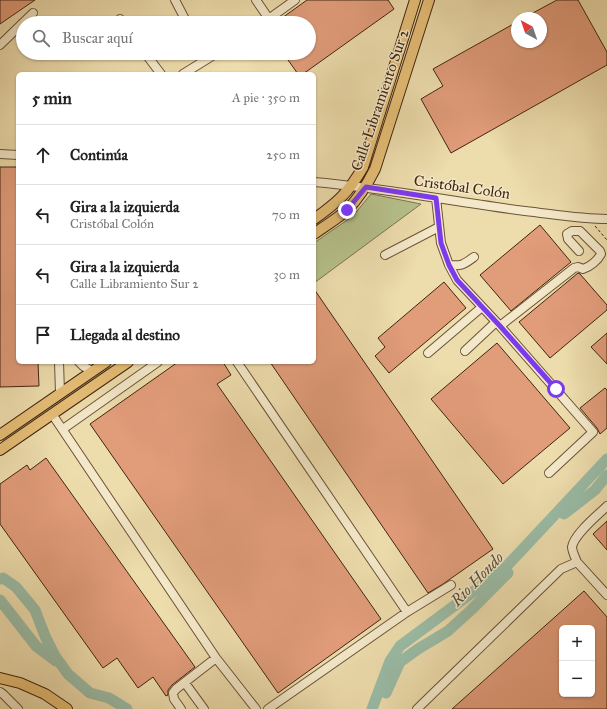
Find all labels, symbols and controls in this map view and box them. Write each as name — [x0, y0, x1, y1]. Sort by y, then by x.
north arrow — [511, 12, 547, 48]
search box — [16, 16, 316, 60]
street label: Calle Libramiento Sur 2 — [347, 26, 413, 173]
icon: search — [30, 27, 52, 49]
text: Buscar aquí — [62, 29, 133, 47]
text: 5 min — [32, 88, 72, 109]
text: A pie · 350 m — [232, 90, 300, 106]
icon: ahead — [32, 144, 54, 166]
text: Continúa — [70, 146, 128, 164]
text: 250 m — [266, 147, 300, 163]
street label: Cristóbal Colón — [413, 171, 511, 203]
text: Gira a la izquierda — [70, 198, 179, 216]
route end — [338, 201, 356, 219]
icon: left — [32, 204, 54, 226]
text: 70 m — [272, 207, 300, 223]
text: Cristóbal Colón — [70, 216, 154, 232]
text: Gira a la izquierda — [70, 258, 179, 276]
icon: left — [32, 264, 54, 286]
text: 30 m — [274, 267, 300, 283]
text: Calle Libramiento Sur 2 — [70, 276, 199, 292]
icon: arrive — [32, 324, 54, 346]
text: Llegada al destino — [70, 326, 180, 344]
route start — [547, 380, 565, 398]
water label: Rio Hondo — [446, 548, 507, 611]
map controls — [559, 625, 595, 697]
button: + — [559, 625, 595, 661]
button: − — [559, 661, 595, 697]

